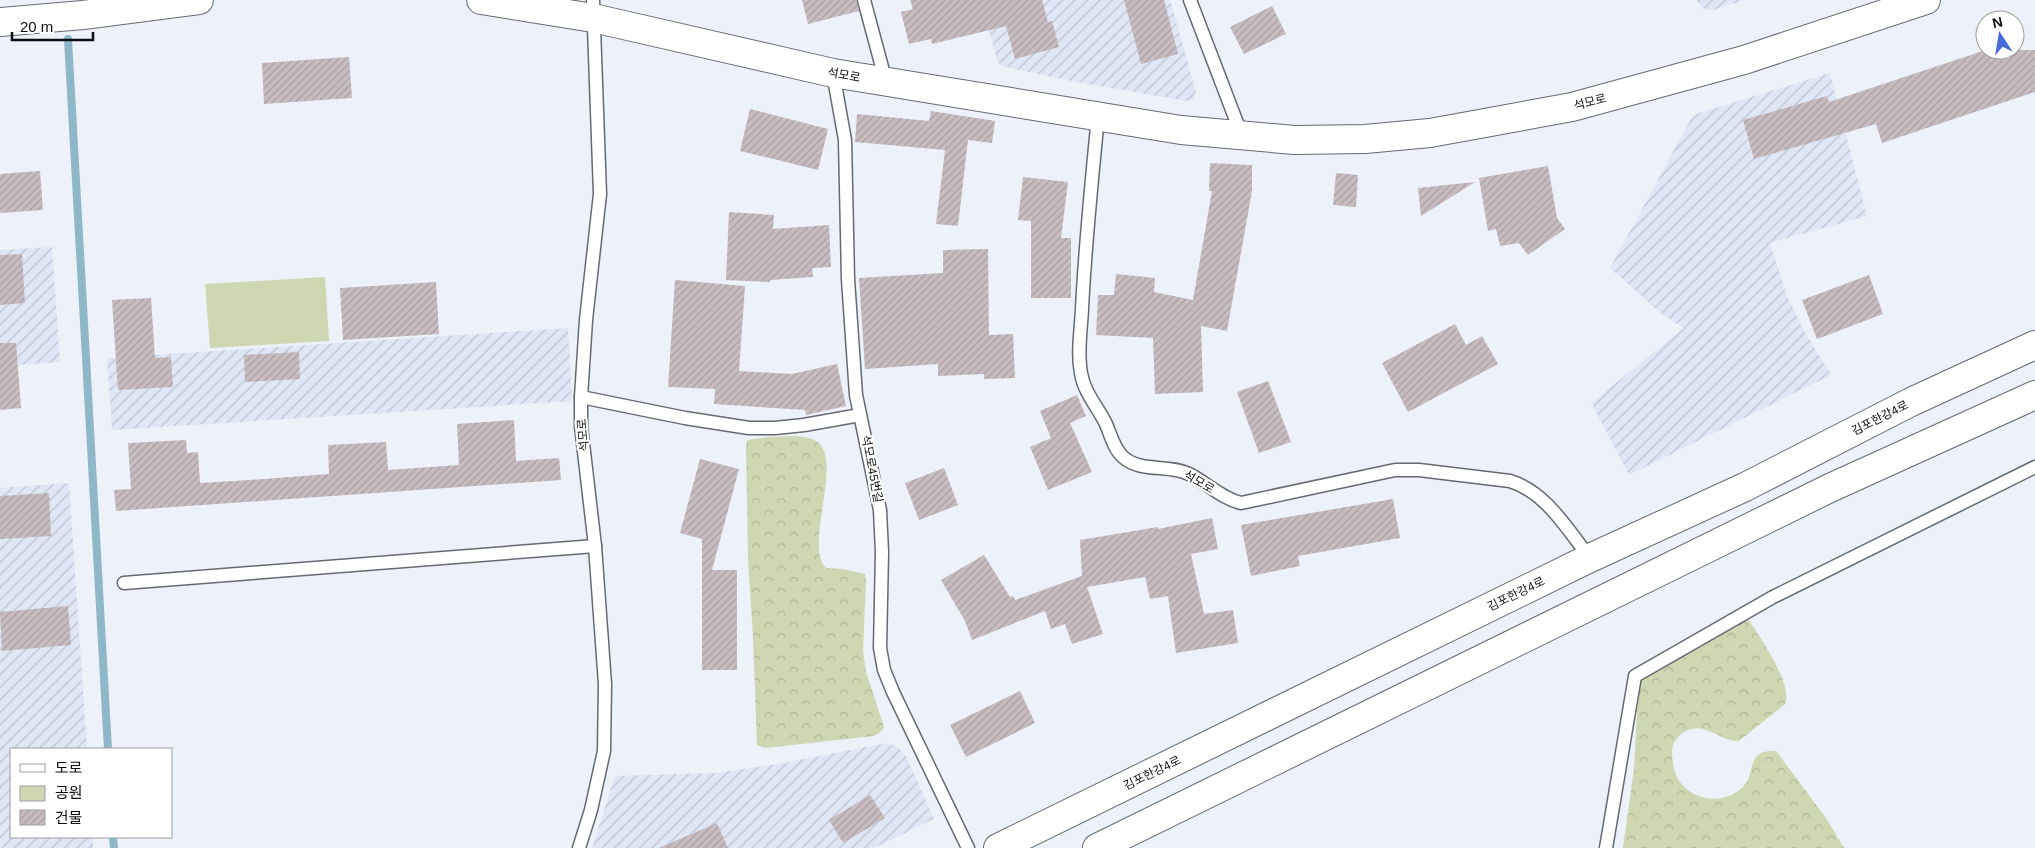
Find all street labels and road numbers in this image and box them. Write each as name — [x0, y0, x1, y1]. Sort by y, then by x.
street label: 석모로 — [826, 65, 862, 85]
street label: 석모로 — [1572, 91, 1608, 113]
street label: 김포한강4로 — [1849, 398, 1911, 438]
street label: 석모로 — [575, 418, 591, 452]
street label: 석모로45번길 — [859, 434, 885, 504]
street label: 석모로 — [1181, 468, 1217, 496]
street label: 김포한강4로 — [1485, 574, 1547, 614]
street label: 김포한강4로 — [1121, 753, 1183, 793]

